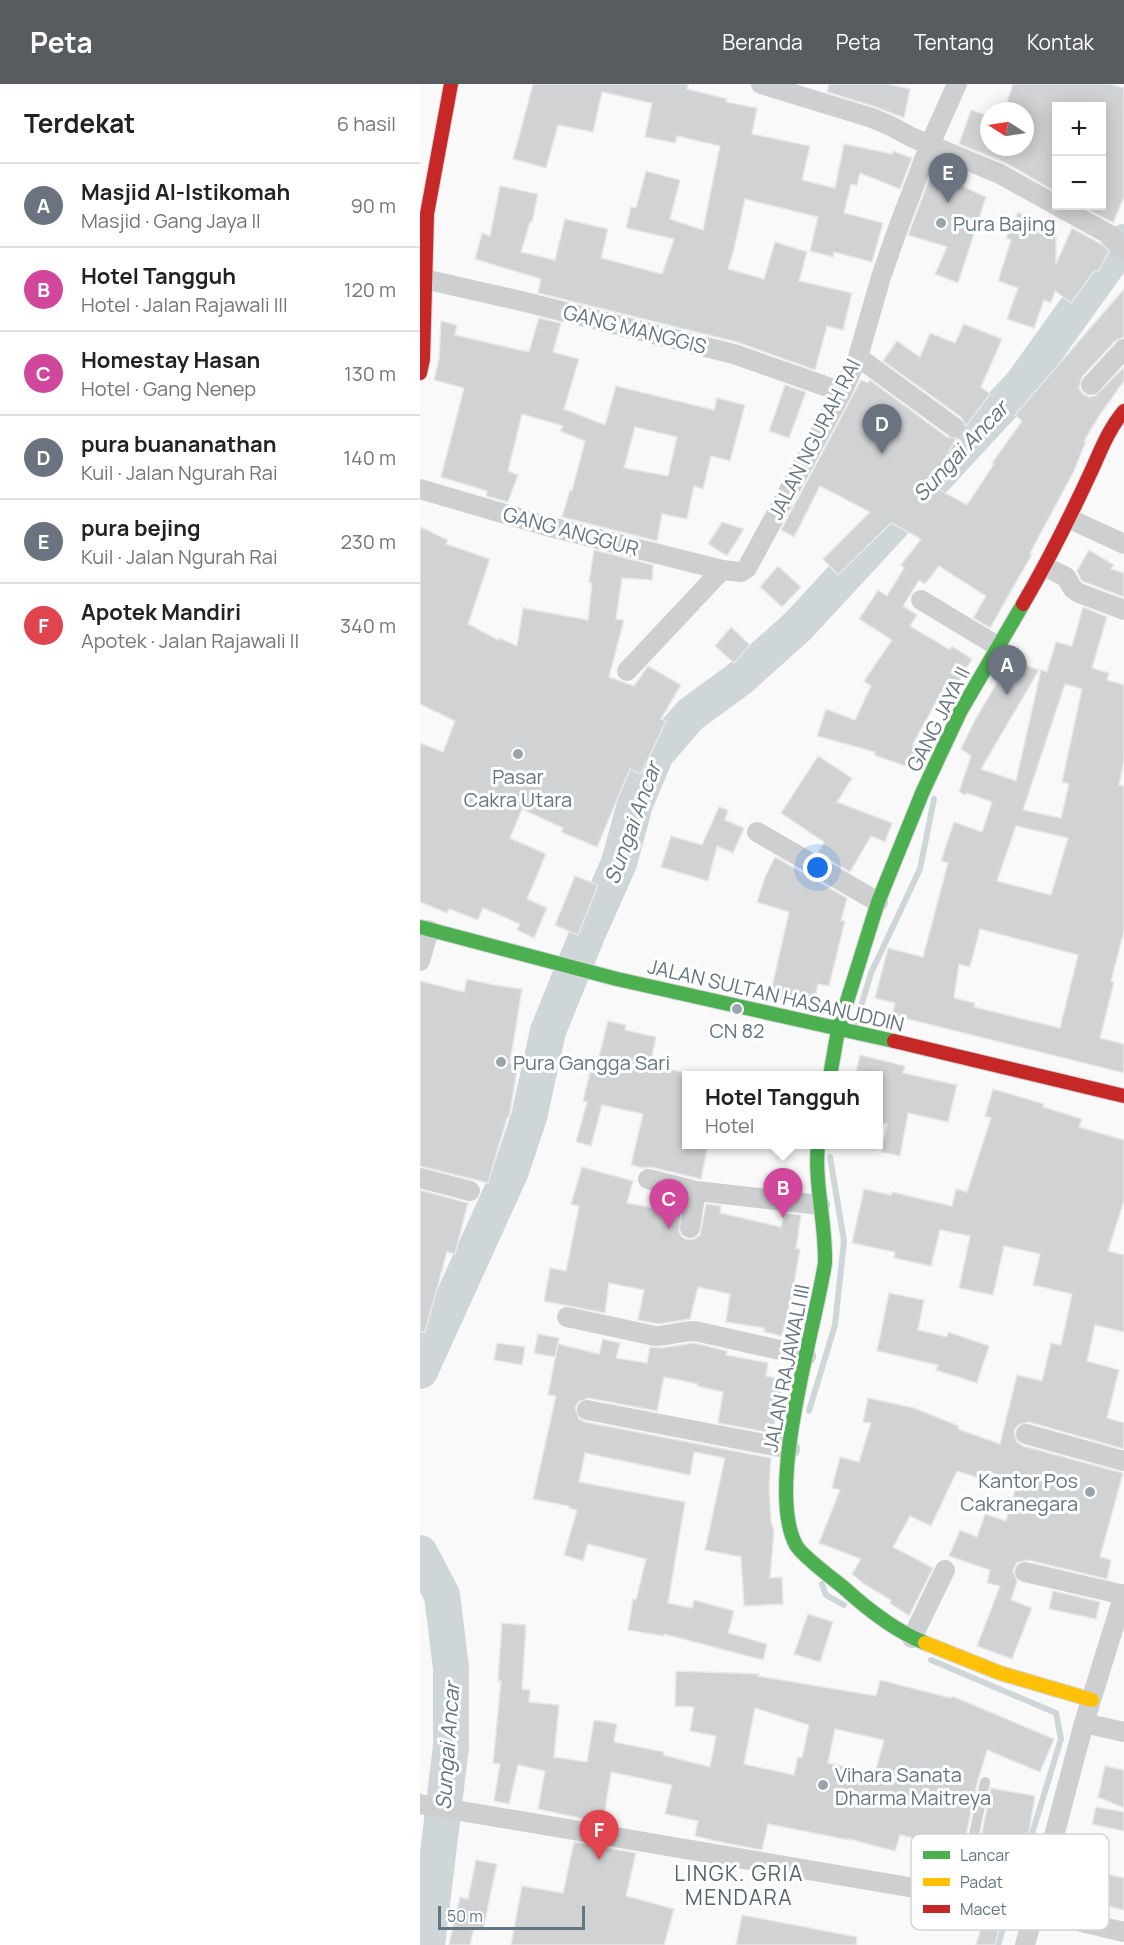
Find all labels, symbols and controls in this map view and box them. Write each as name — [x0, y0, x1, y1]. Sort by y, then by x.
text: Peta — [30, 23, 93, 61]
text: Beranda — [722, 28, 803, 56]
text: Peta — [836, 28, 881, 56]
text: Tentang — [914, 28, 994, 56]
text: Kontak — [1027, 28, 1094, 56]
north arrow — [980, 102, 1034, 156]
map controls — [1052, 102, 1106, 210]
button: + — [1052, 102, 1106, 156]
text: Terdekat — [24, 105, 135, 141]
text: 6 hasil — [337, 110, 396, 137]
pin: E — [928, 154, 968, 203]
button: − — [1052, 156, 1106, 210]
text: Masjid Al-Istikomah — [81, 177, 290, 207]
text: A — [37, 192, 50, 219]
text: 90 m — [350, 192, 396, 219]
text: Masjid · Gang Jaya II — [81, 207, 261, 234]
place label: Pura Bajing — [953, 210, 1056, 237]
marker: Pura Bajing — [934, 216, 948, 230]
text: Hotel Tangguh — [81, 261, 236, 291]
text: B — [37, 276, 50, 303]
text: 120 m — [344, 276, 396, 303]
text: Hotel · Jalan Rajawali III — [81, 291, 288, 318]
street label: GANG MANGGIS — [561, 298, 709, 360]
text: Homestay Hasan — [81, 345, 260, 375]
street label: JALAN NGURAH RAI — [762, 354, 866, 524]
text: C — [36, 360, 51, 387]
text: 130 m — [344, 360, 396, 387]
text: Hotel · Gang Nenep — [81, 375, 256, 402]
water label: Sungai Ancar — [906, 393, 1015, 507]
pin: D — [862, 404, 902, 454]
text: pura buananathan — [81, 429, 276, 459]
text: D — [36, 444, 51, 471]
text: 140 m — [343, 444, 396, 471]
text: Kuil · Jalan Ngurah Rai — [81, 459, 278, 486]
street label: GANG ANGGUR — [500, 500, 642, 562]
text: pura bejing — [81, 513, 201, 543]
text: E — [38, 528, 49, 555]
text: 230 m — [340, 528, 396, 555]
text: Kuil · Jalan Ngurah Rai — [81, 543, 278, 570]
text: Apotek Mandiri — [81, 597, 241, 627]
text: F — [38, 612, 49, 639]
text: 340 m — [340, 612, 396, 639]
text: Apotek · Jalan Rajawali II — [81, 627, 299, 654]
pin: A — [988, 646, 1026, 695]
street label: GANG JAYA II — [900, 662, 976, 776]
marker: Pasar Cakra Utara — [511, 747, 525, 761]
water label: Sungai Ancar — [597, 756, 668, 888]
place label: Pasar Cakra Utara — [464, 763, 572, 813]
your location — [803, 853, 832, 882]
street label: JALAN SULTAN HASANUDDIN — [645, 952, 907, 1038]
marker: CN 82 — [730, 1002, 744, 1016]
place label: CN 82 — [709, 1017, 765, 1044]
place label: Pura Gangga Sari — [513, 1049, 670, 1076]
marker: Pura Gangga Sari — [494, 1055, 508, 1069]
popup — [682, 1071, 883, 1149]
text: Hotel Tangguh — [705, 1082, 860, 1112]
text: Hotel — [705, 1112, 754, 1139]
pin: B — [764, 1168, 802, 1218]
pin: C — [650, 1180, 688, 1229]
street label: JALAN RAJAWALI III — [756, 1282, 816, 1454]
place label: Kantor Pos Cakranegara — [960, 1467, 1078, 1517]
marker: Kantor Pos Cakranegara — [1083, 1485, 1097, 1499]
water label: Sungai Ancar — [429, 1679, 466, 1811]
place label: Vihara Sanata Dharma Maitreya — [835, 1761, 991, 1811]
marker: Vihara Sanata Dharma Maitreya — [816, 1778, 830, 1792]
pin: F — [580, 1810, 618, 1860]
legend — [911, 1834, 1109, 1930]
text: Lancar — [960, 1844, 1010, 1866]
district label: LINGK. GRIA MENDARA — [674, 1859, 804, 1911]
text: Padat — [960, 1871, 1003, 1893]
text: Macet — [960, 1898, 1007, 1920]
scale bar — [438, 1903, 585, 1930]
text: 50 m — [447, 1905, 483, 1927]

